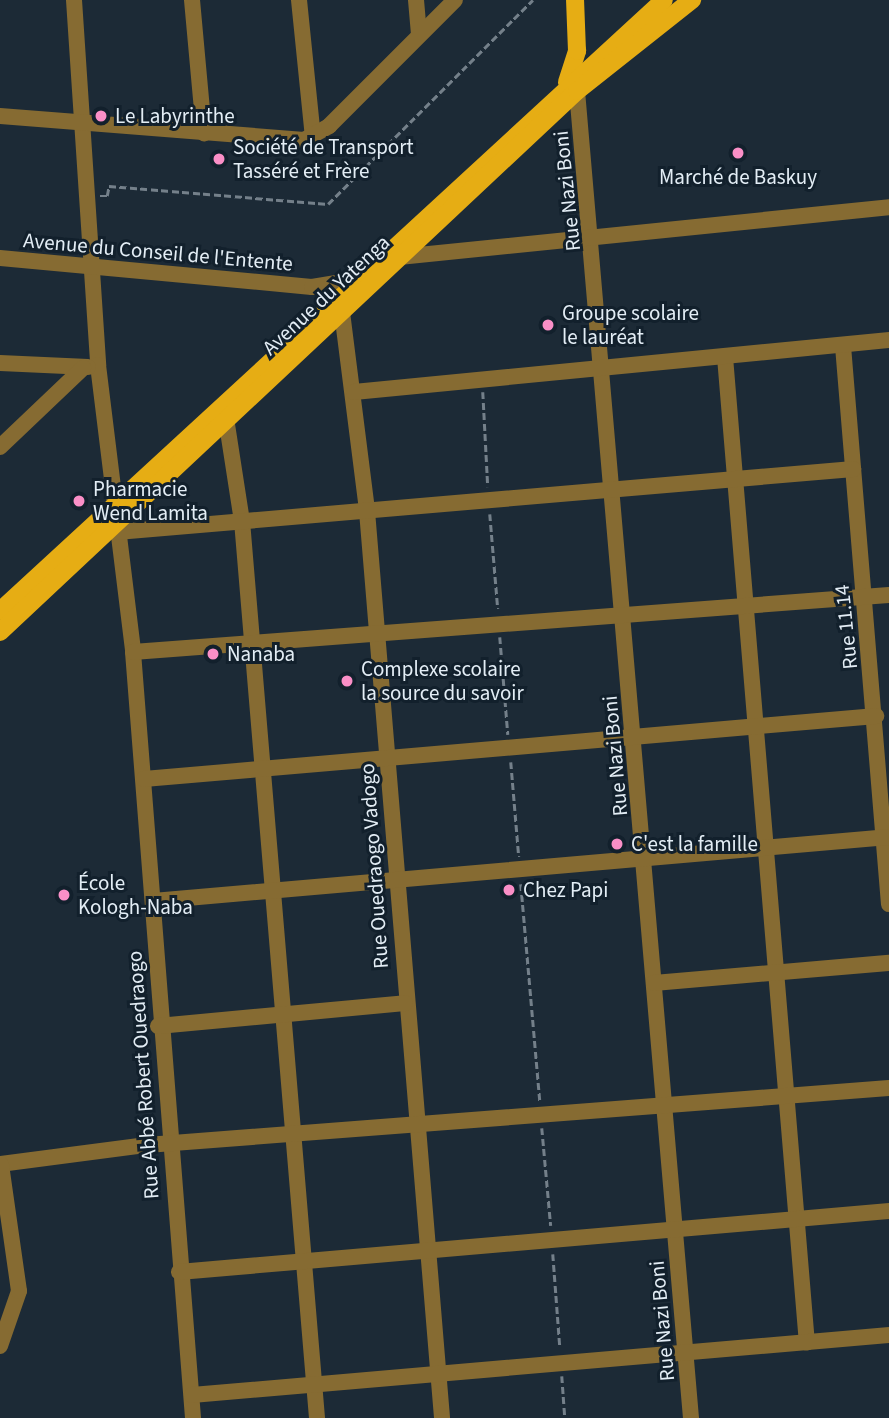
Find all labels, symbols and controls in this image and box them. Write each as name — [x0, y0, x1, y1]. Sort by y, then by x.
place label: Le Labyrinthe — [115, 103, 235, 129]
marker: Le Labyrinthe — [93, 108, 109, 124]
street label: Rue Nazi Boni — [548, 130, 586, 252]
place label: Société de Transport Tasséré et Frère — [233, 134, 414, 184]
marker: Marché de Baskuy — [730, 145, 746, 161]
marker: Société de Transport Tasséré et Frère — [211, 151, 227, 167]
place label: Marché de Baskuy — [659, 164, 817, 190]
street label: Avenue du Conseil de l'Entente — [22, 228, 294, 276]
street label: Avenue du Yatenga — [257, 230, 395, 360]
place label: Groupe scolaire le lauréat — [562, 300, 699, 350]
marker: Groupe scolaire le lauréat — [540, 317, 556, 333]
place label: Pharmacie Wend Lamita — [93, 476, 208, 526]
marker: Pharmacie Wend Lamita — [71, 493, 87, 509]
street label: Rue 11.14 — [829, 583, 863, 671]
place label: Nanaba — [227, 641, 295, 667]
marker: Nanaba — [205, 646, 221, 662]
place label: Complexe scolaire la source du savoir — [361, 656, 524, 706]
marker: Complexe scolaire la source du savoir — [339, 673, 355, 689]
street label: Rue Nazi Boni — [597, 695, 633, 817]
street label: Rue Ouedraogo Vadogo — [354, 763, 394, 969]
place label: C'est la famille — [631, 831, 758, 857]
marker: C'est la famille — [609, 836, 625, 852]
place label: École Kologh-Naba — [78, 870, 193, 920]
place label: Chez Papi — [523, 877, 608, 903]
marker: Chez Papi — [501, 882, 517, 898]
marker: École Kologh-Naba — [56, 887, 72, 903]
street label: Rue Abbé Robert Ouedraogo — [122, 950, 164, 1200]
street label: Rue Nazi Boni — [644, 1260, 680, 1382]

